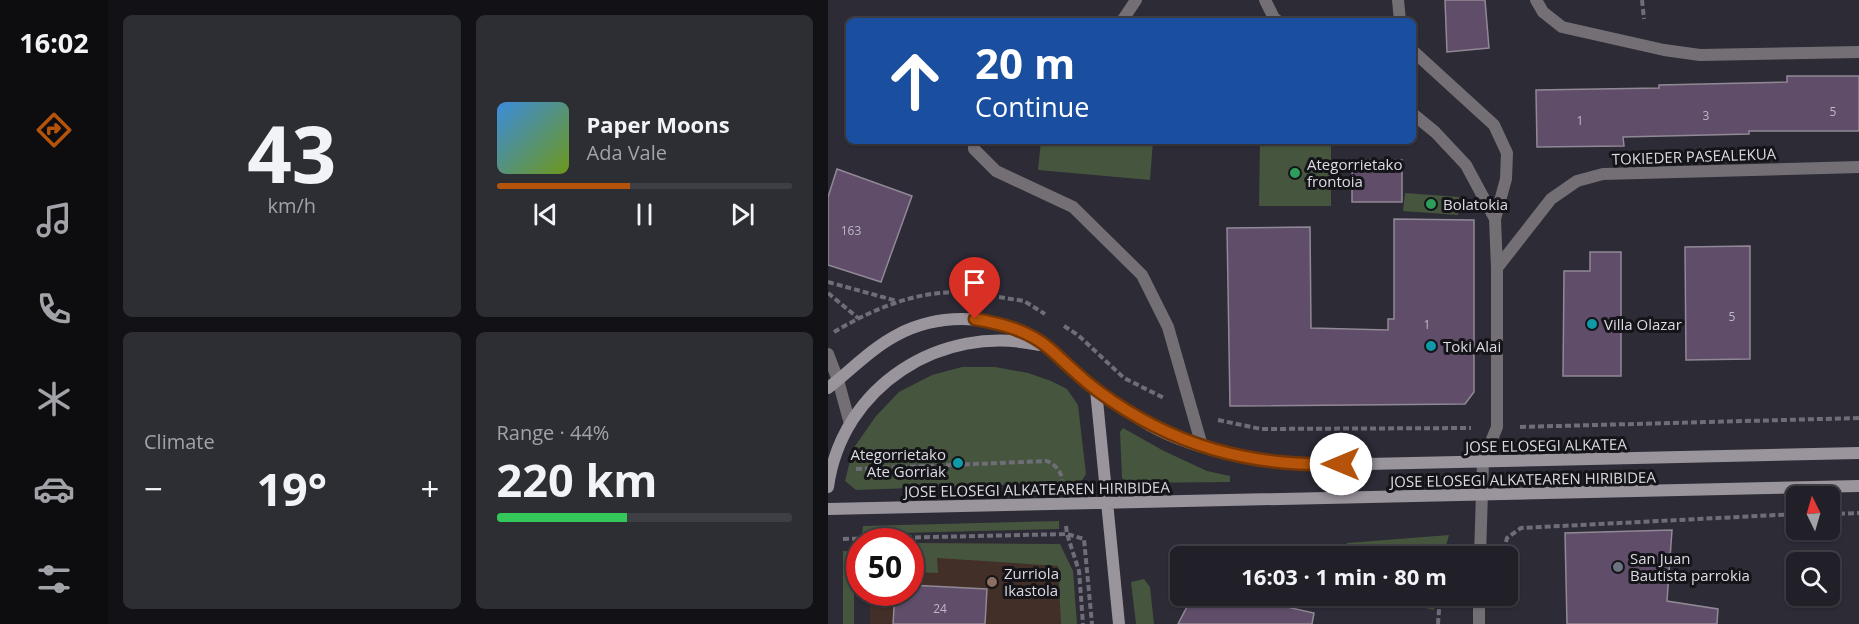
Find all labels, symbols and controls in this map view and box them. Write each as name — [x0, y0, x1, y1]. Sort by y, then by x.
text: 16:02 — [19, 24, 89, 61]
text: 20 m — [975, 34, 1075, 91]
icon: ahead — [876, 42, 954, 120]
text: Continue — [975, 88, 1090, 125]
text: 43 — [247, 100, 336, 206]
house number: 5 — [1830, 103, 1837, 120]
house number: 3 — [1703, 107, 1710, 124]
icon: directions — [33, 109, 75, 151]
text: Paper Moons — [587, 109, 730, 139]
house number: 1 — [1577, 112, 1583, 129]
text: Ada Vale — [587, 139, 667, 166]
street label: TOKIEDER PASEALEKUA — [1612, 143, 1777, 169]
place label: Ategorrietako frontoia — [1307, 154, 1402, 191]
marker: Ategorrietako frontoia — [1288, 166, 1302, 180]
text: km/h — [267, 192, 316, 219]
place label: Bolatokia — [1443, 194, 1508, 214]
marker: Bolatokia — [1424, 197, 1438, 211]
icon: previous — [529, 198, 562, 231]
icon: pause — [628, 198, 661, 231]
icon: next — [726, 198, 759, 231]
icon: music — [33, 199, 75, 241]
house number: 163 — [841, 222, 861, 239]
pin — [949, 257, 1000, 319]
icon: arrive — [958, 266, 991, 299]
icon: phone — [33, 288, 75, 330]
house number: 5 — [1729, 308, 1736, 325]
place label: Villa Olazar — [1604, 314, 1682, 334]
house number: 1 — [1424, 316, 1430, 333]
marker: Villa Olazar — [1585, 317, 1599, 331]
place label: Toki Alai — [1443, 336, 1501, 356]
marker: Toki Alai — [1424, 339, 1438, 353]
icon: climate — [33, 378, 75, 420]
text: Range · 44% — [497, 419, 609, 446]
text: Climate — [144, 428, 215, 455]
position arrow — [1309, 432, 1373, 496]
street label: JOSE ELOSEGI ALKATEA — [1463, 434, 1627, 456]
place label: Ategorrietako Ate Gorriak — [851, 444, 946, 481]
text: 220 km — [497, 449, 657, 510]
marker: Ategorrietako Ate Gorriak — [951, 456, 965, 470]
text: 19° — [256, 458, 327, 519]
text: − — [144, 466, 163, 511]
text: + — [421, 466, 439, 511]
street label: JOSE ELOSEGI ALKATEAREN HIRIBIDEA — [1388, 467, 1656, 491]
icon: car — [33, 468, 75, 510]
street label: JOSE ELOSEGI ALKATEAREN HIRIBIDEA — [902, 477, 1170, 501]
north arrow — [1786, 486, 1840, 540]
map controls — [1786, 486, 1840, 606]
speed limit sign: 50 — [846, 528, 924, 606]
place label: San Juan Bautista parrokia — [1630, 548, 1750, 585]
button: search — [1786, 552, 1840, 606]
icon: filters — [33, 558, 75, 600]
marker: San Juan Bautista parrokia — [1611, 560, 1625, 574]
text: 16:03 · 1 min · 80 m — [1241, 561, 1447, 591]
place label: Zurriola Ikastola — [1004, 563, 1059, 600]
marker: Zurriola Ikastola — [985, 575, 999, 589]
house number: 24 — [933, 600, 947, 617]

